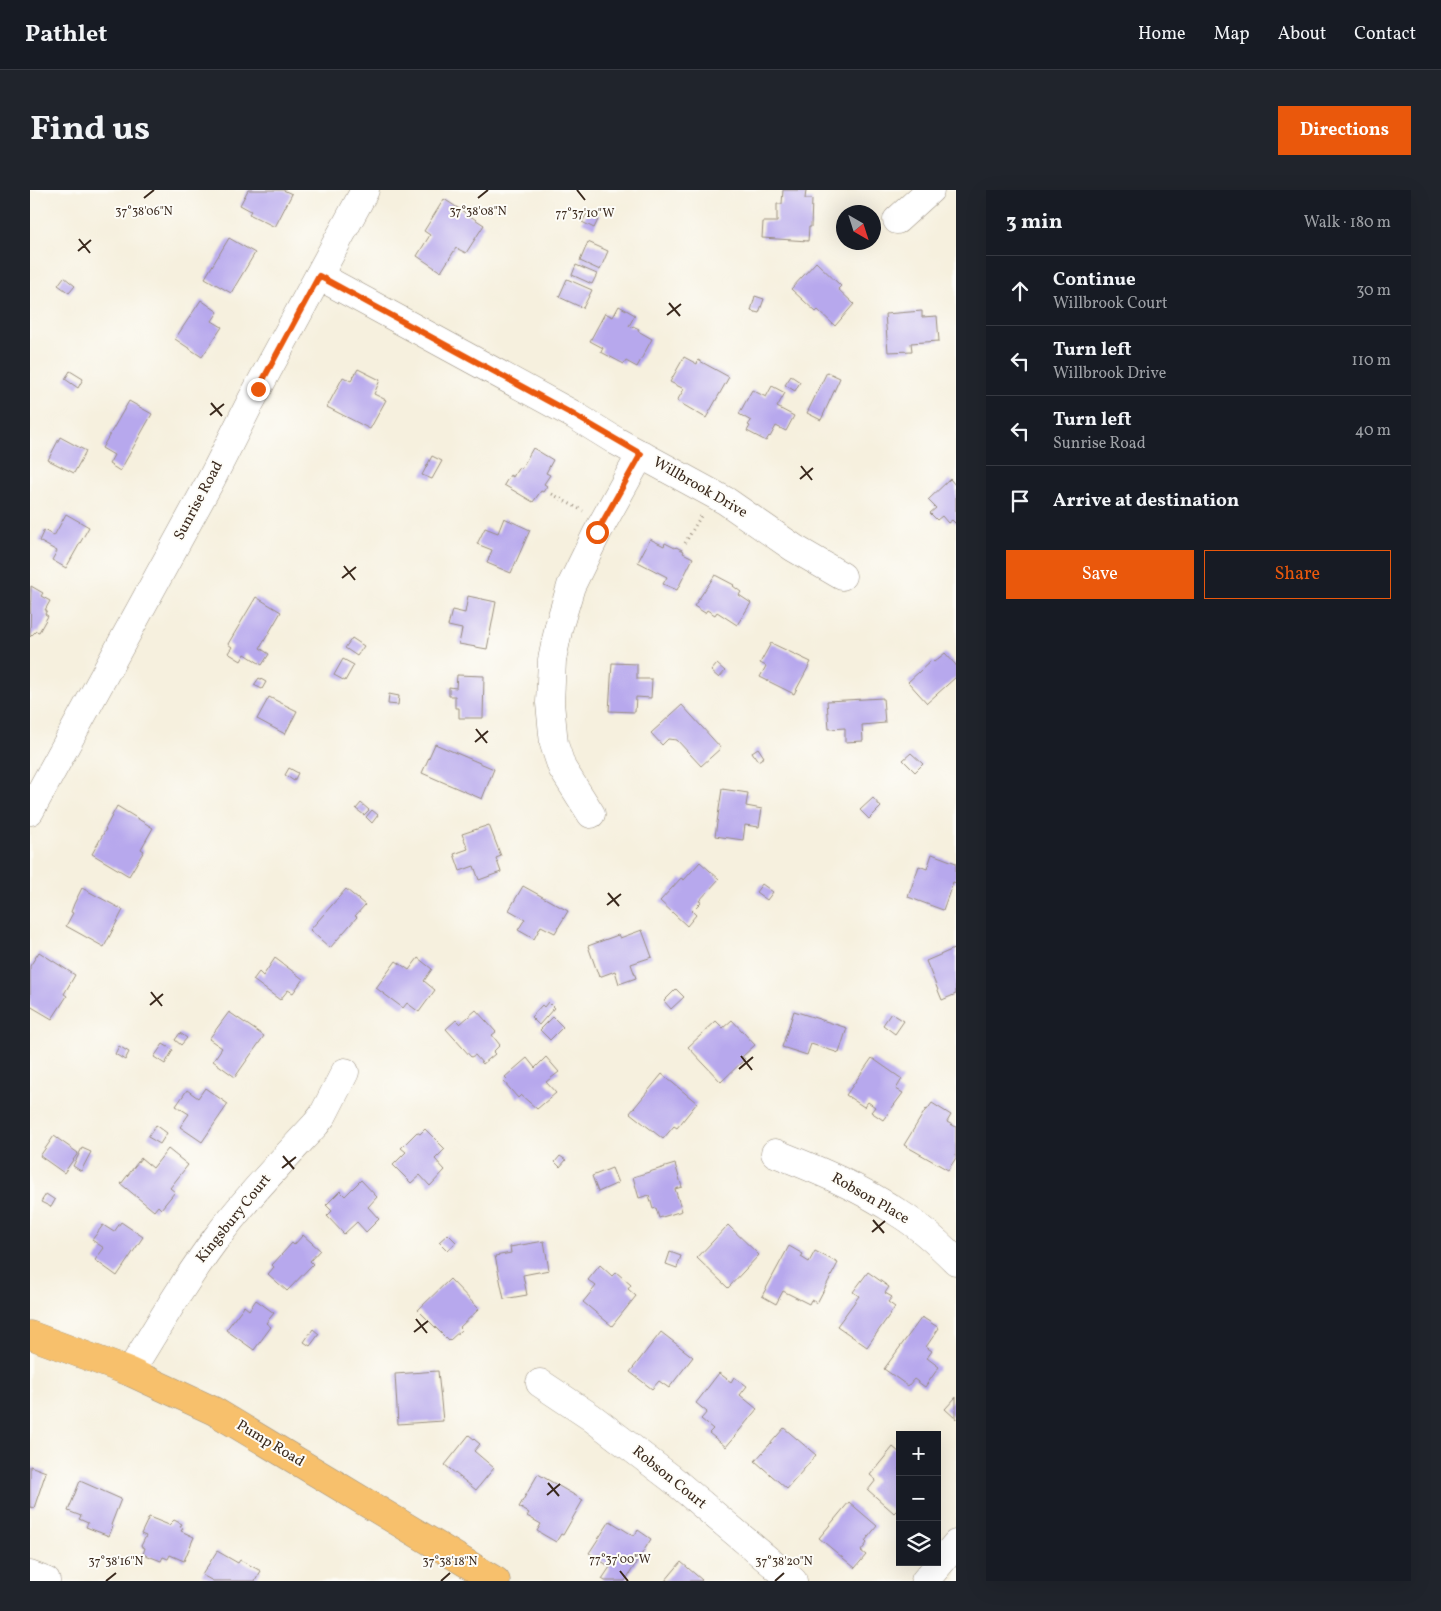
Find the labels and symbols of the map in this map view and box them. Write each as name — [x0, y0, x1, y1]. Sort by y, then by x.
text: 37°38'06"N — [115, 204, 173, 220]
text: 37°38'08"N — [449, 204, 507, 220]
north arrow — [836, 205, 881, 250]
text: 77°37'10"W — [556, 206, 614, 222]
route end — [247, 378, 270, 401]
street label: Willbrook Drive — [649, 452, 751, 524]
street label: Sunrise Road — [169, 458, 229, 544]
route start — [586, 521, 609, 544]
street label: Robson Place — [827, 1168, 913, 1230]
street label: Kingsbury Court — [191, 1170, 277, 1268]
street label: Pump Road — [232, 1415, 308, 1473]
street label: Robson Court — [627, 1441, 711, 1515]
text: 77°37'00"W — [589, 1552, 651, 1568]
text: 37°38'16"N — [89, 1554, 144, 1570]
text: 37°38'18"N — [423, 1554, 478, 1570]
text: 37°38'20"N — [755, 1554, 813, 1570]

